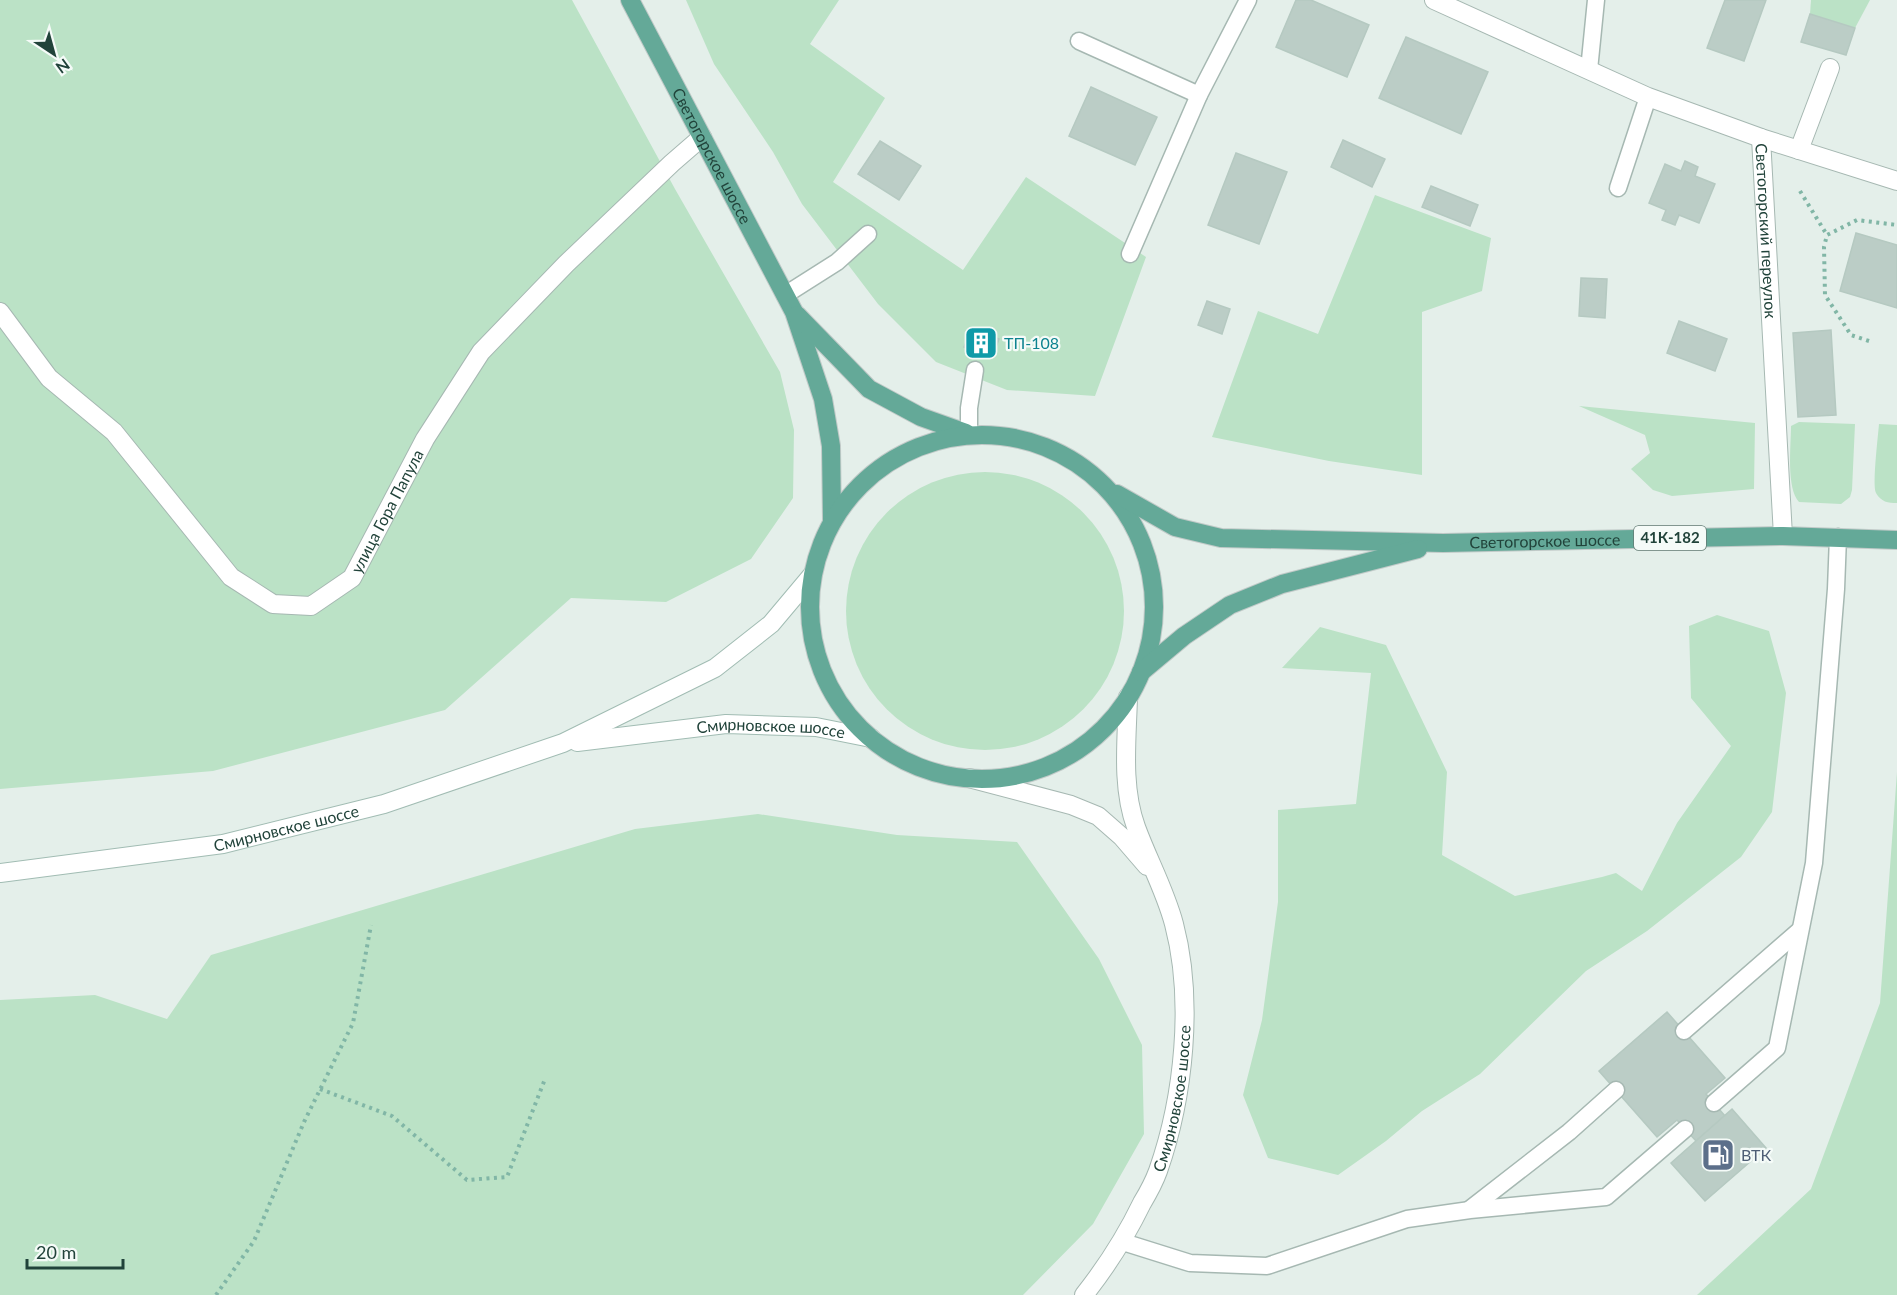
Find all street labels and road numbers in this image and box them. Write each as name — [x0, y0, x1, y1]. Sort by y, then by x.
street label: Светогорское шоссе — [669, 84, 756, 227]
street label: Светогорский переулок — [1752, 143, 1781, 320]
street label: улица Гора Папула — [346, 446, 427, 576]
road number: 41К-182 — [1634, 526, 1706, 550]
street label: Светогорское шоссе — [1469, 529, 1621, 551]
street label: Смирновское шоссе — [695, 714, 847, 742]
street label: Смирновское шоссе — [212, 801, 361, 854]
street label: Смирновское шоссе — [1148, 1025, 1193, 1174]

